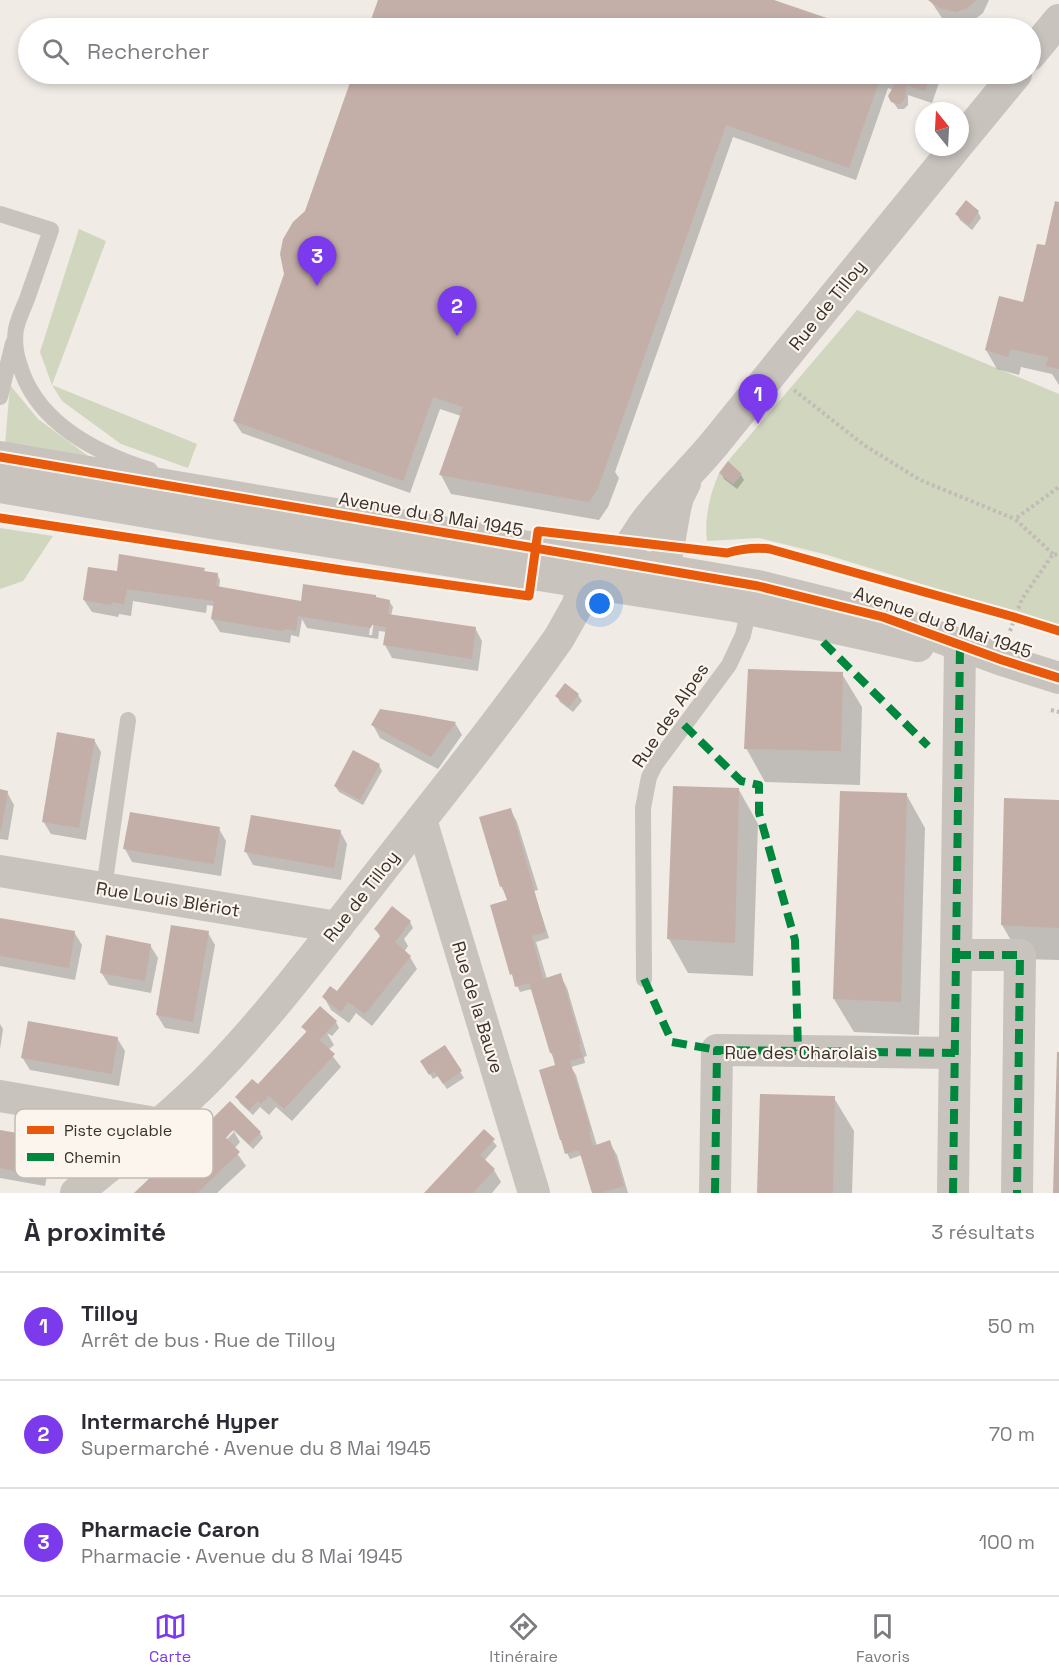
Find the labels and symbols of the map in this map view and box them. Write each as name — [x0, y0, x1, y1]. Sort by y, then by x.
north arrow — [915, 102, 969, 156]
pin: 3 — [298, 236, 336, 286]
street label: Rue de Tilloy — [783, 255, 871, 355]
pin: 2 — [438, 286, 476, 336]
pin: 1 — [738, 374, 777, 424]
street label: Avenue du 8 Mai 1945 — [337, 486, 525, 542]
street label: Avenue du 8 Mai 1945 — [851, 581, 1035, 663]
your location — [585, 589, 614, 618]
street label: Rue des Alpes — [627, 658, 713, 772]
street label: Rue de Tilloy — [318, 846, 404, 946]
street label: Rue Louis Blériot — [94, 876, 242, 922]
street label: Rue de la Bauve — [447, 938, 509, 1076]
street label: Rue des Charolais — [724, 1041, 878, 1064]
legend — [15, 1109, 213, 1178]
text: Piste cyclable — [64, 1120, 172, 1141]
text: Chemin — [64, 1147, 121, 1168]

